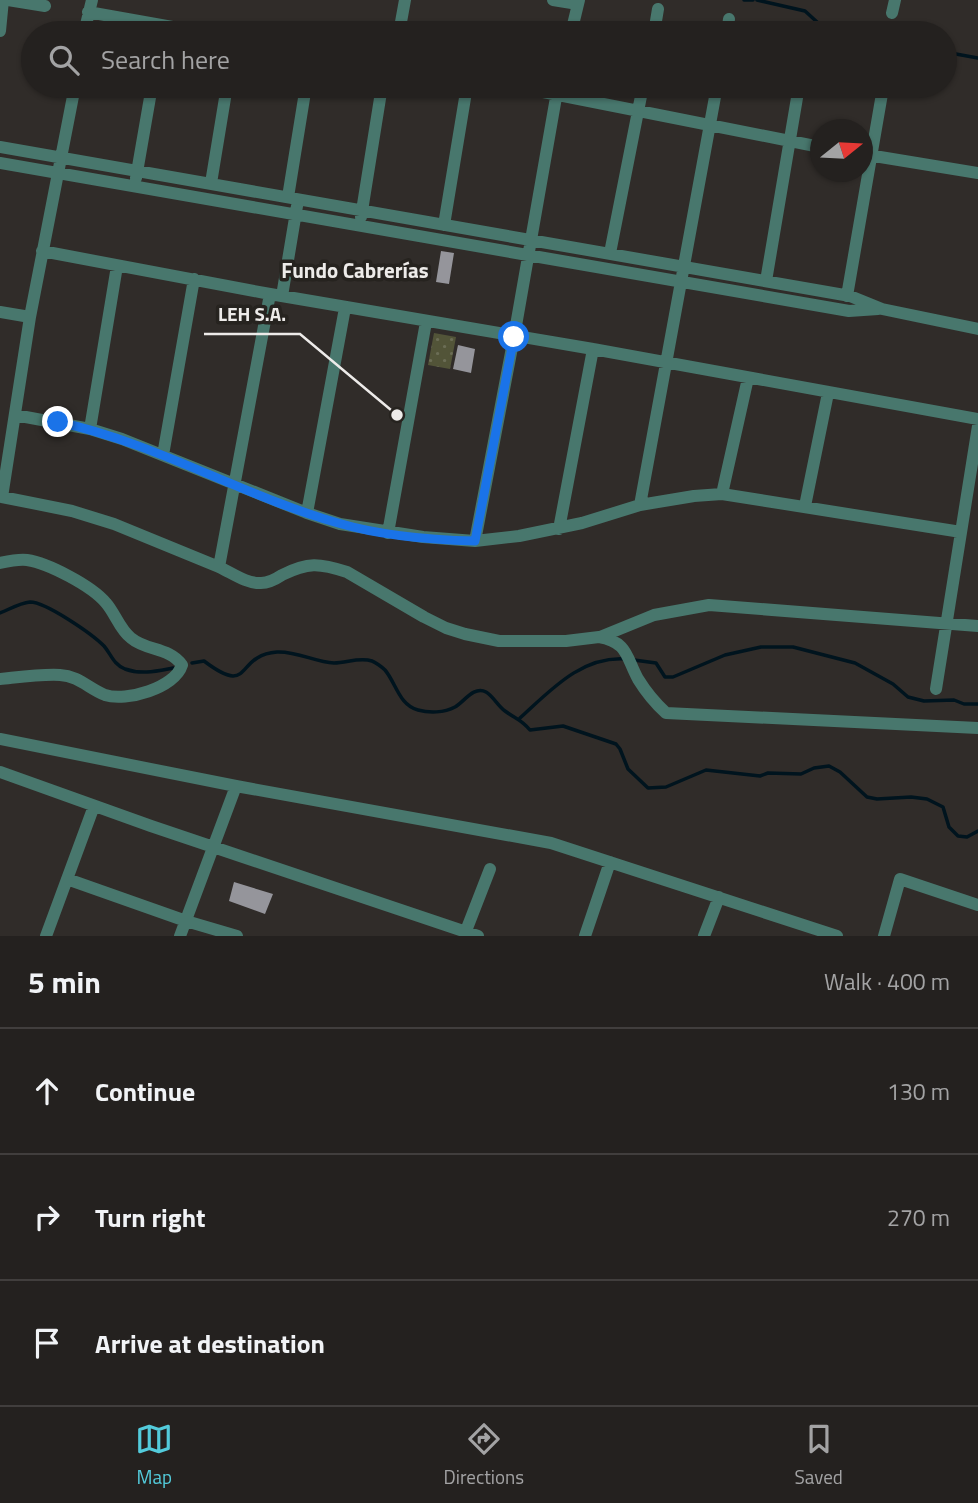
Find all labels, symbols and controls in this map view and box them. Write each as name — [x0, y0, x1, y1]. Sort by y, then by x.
search box — [21, 21, 957, 98]
text: Search here — [101, 40, 230, 79]
icon: search — [45, 41, 83, 79]
north arrow — [810, 119, 873, 182]
district label: Fundo Cabrerías — [281, 254, 429, 286]
callout: LEH S.A. — [204, 294, 300, 334]
text: LEH S.A. — [218, 299, 286, 328]
route start — [498, 321, 529, 352]
route end — [42, 406, 73, 437]
text: 5 min — [28, 959, 101, 1005]
text: Walk · 400 m — [824, 964, 950, 999]
icon: ahead — [28, 1072, 66, 1110]
text: Continue — [95, 1072, 195, 1111]
text: 130 m — [887, 1074, 950, 1109]
icon: right — [28, 1198, 66, 1236]
text: Turn right — [95, 1198, 206, 1237]
text: 270 m — [887, 1200, 950, 1235]
icon: arrive — [28, 1324, 66, 1362]
text: Arrive at destination — [95, 1324, 325, 1363]
tab: Map — [135, 1420, 173, 1491]
tab: Directions — [444, 1420, 524, 1491]
tab: Saved — [794, 1420, 843, 1491]

